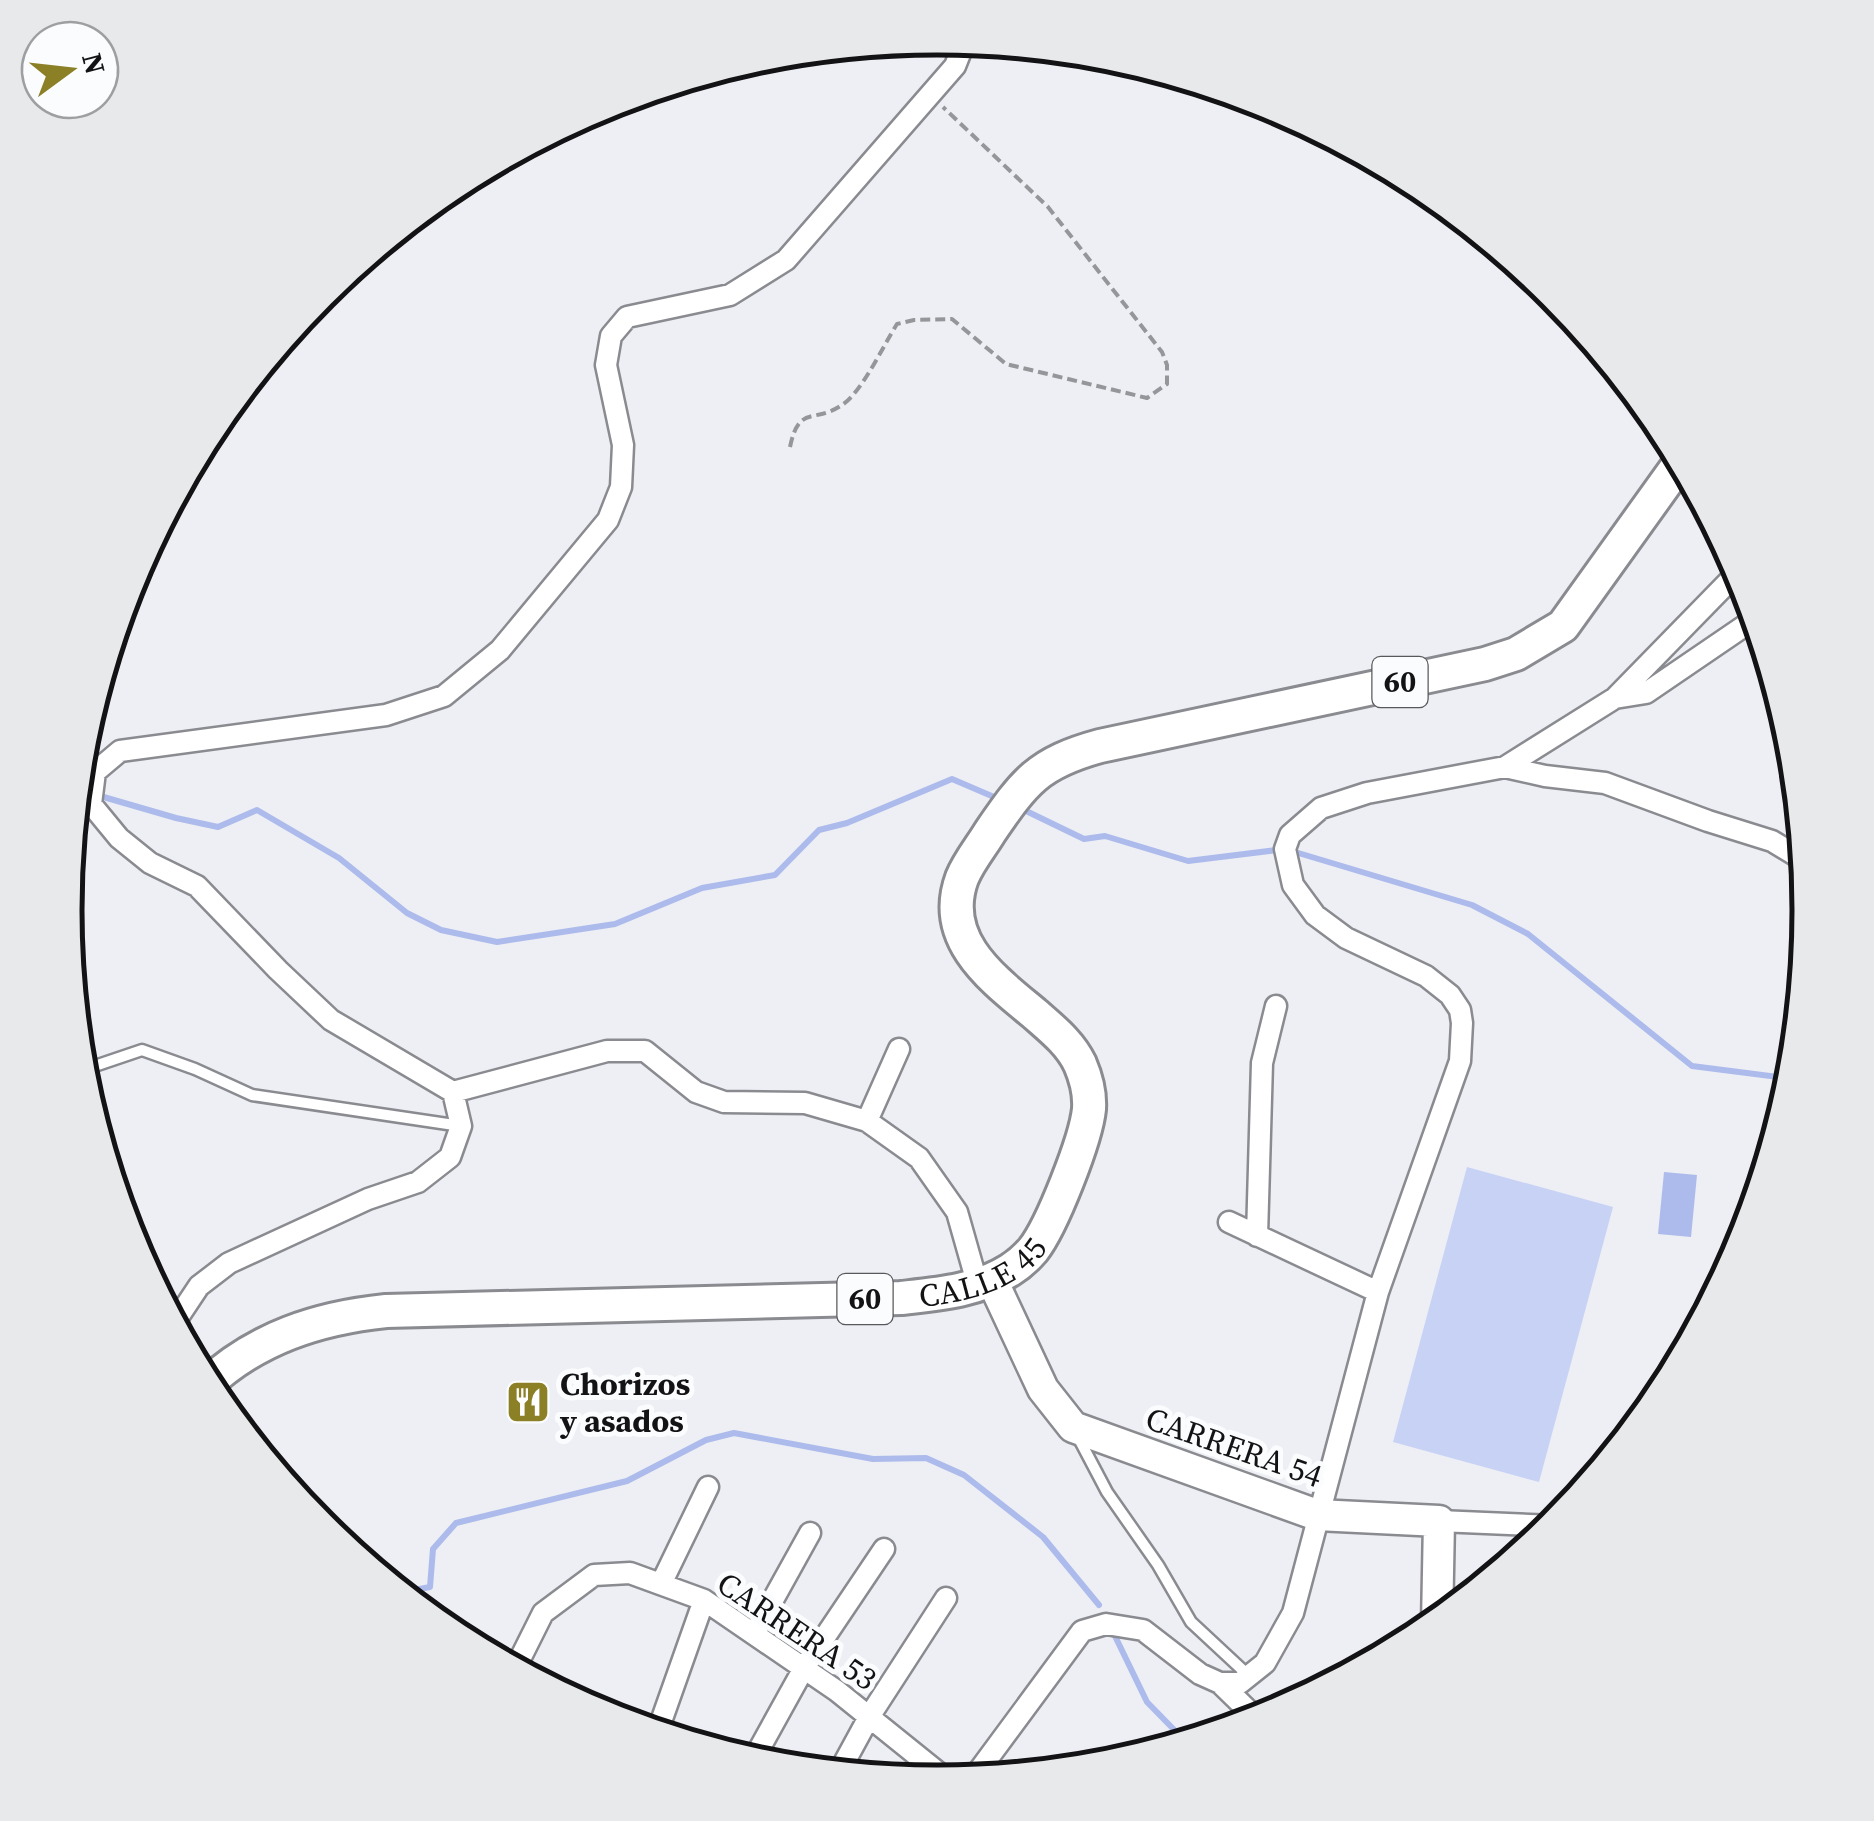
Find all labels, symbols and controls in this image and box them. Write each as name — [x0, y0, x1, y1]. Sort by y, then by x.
north arrow — [20, 20, 120, 120]
text: N — [73, 49, 115, 78]
road number: 60 — [1372, 657, 1428, 707]
street label: CALLE 45 — [916, 1228, 1057, 1318]
road number: 60 — [838, 1274, 892, 1324]
place label: Chorizos y asados — [559, 1362, 690, 1443]
restaurant icon: Chorizos y asados — [505, 1379, 551, 1425]
street label: CARRERA 54 — [1140, 1396, 1328, 1498]
street label: CARRERA 53 — [708, 1561, 886, 1701]

